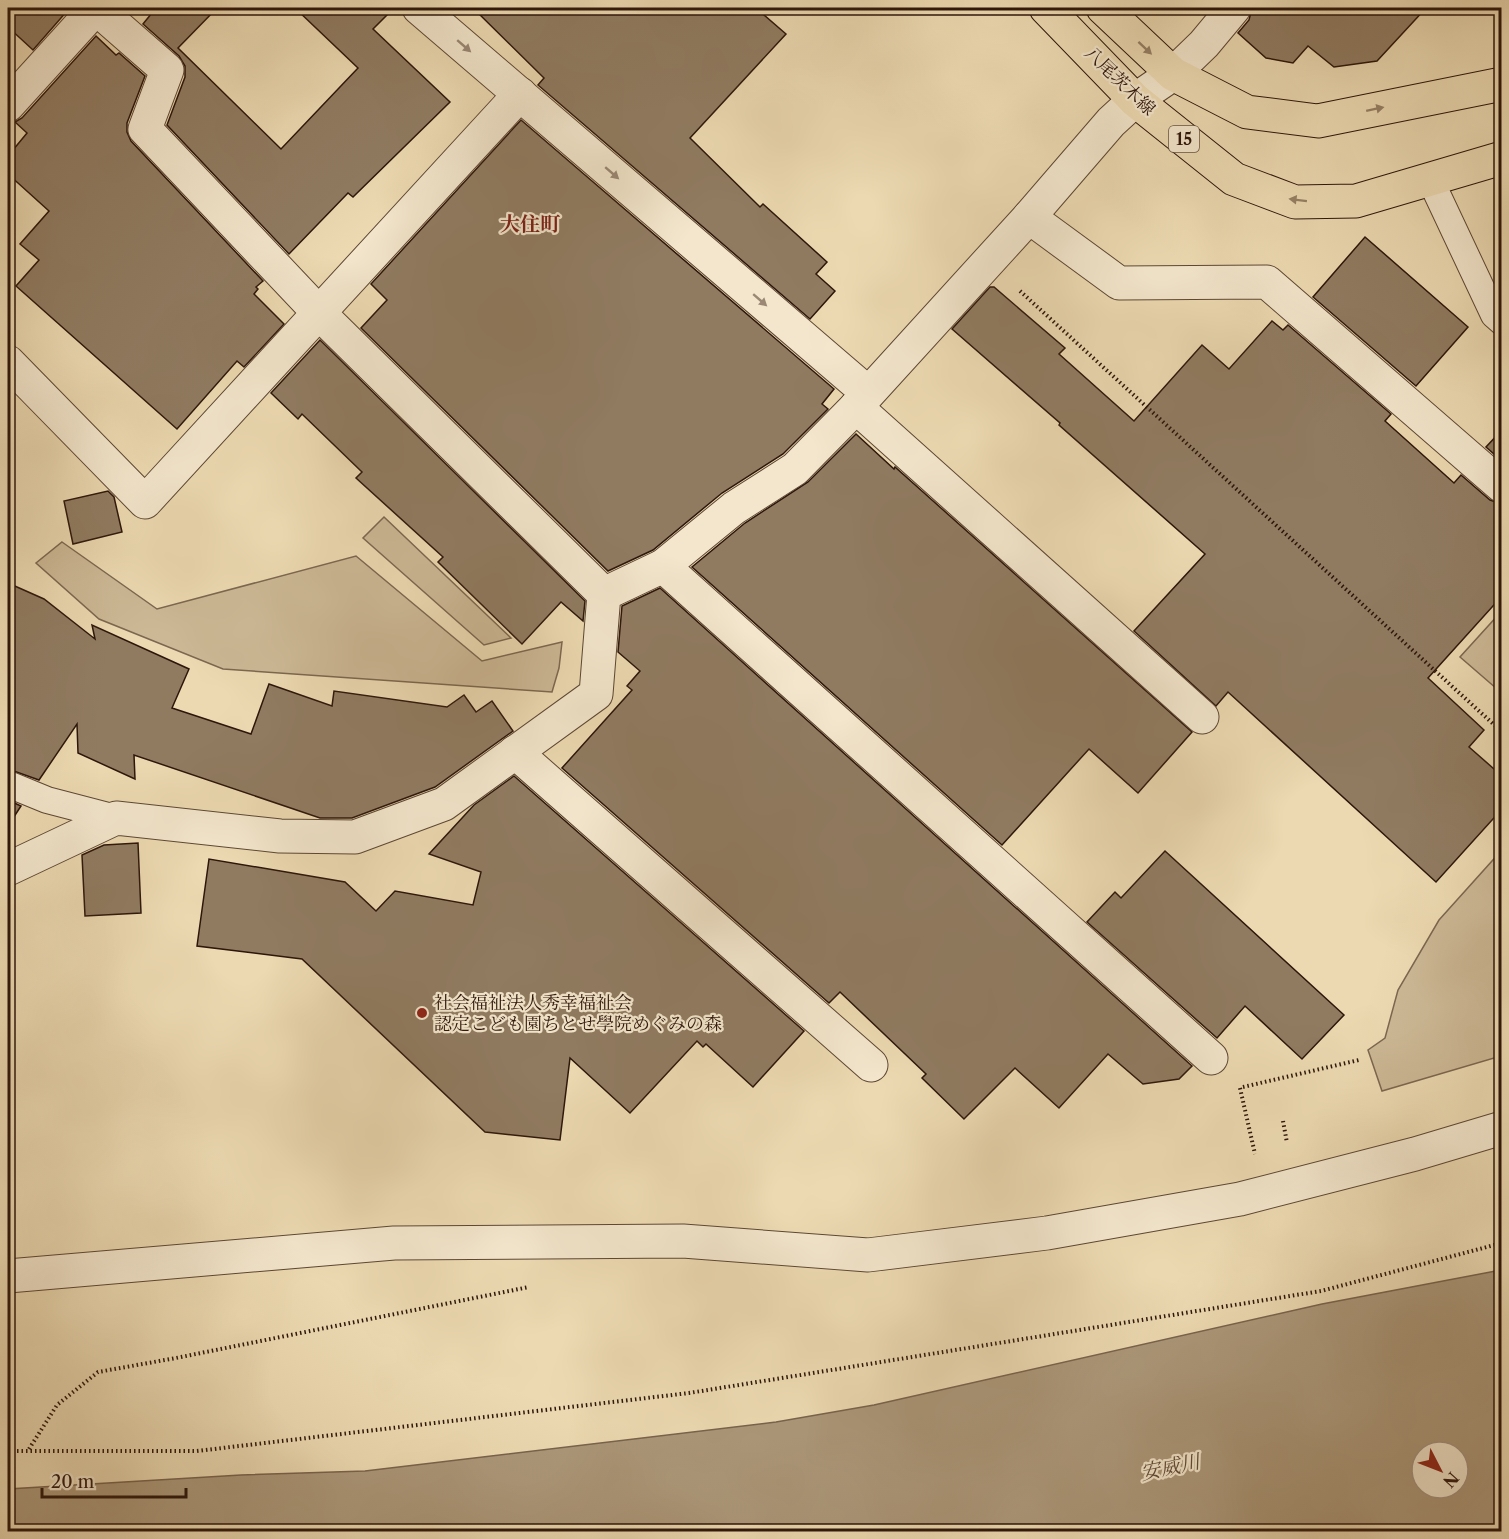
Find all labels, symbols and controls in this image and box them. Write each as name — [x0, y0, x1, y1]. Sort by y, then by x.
one-way arrow — [456, 39, 472, 52]
one-way arrow — [1138, 40, 1152, 54]
street label: 八尾茨木線 — [1080, 42, 1160, 120]
one-way arrow — [1366, 104, 1385, 113]
road number: 15 — [1169, 126, 1199, 152]
one-way arrow — [604, 166, 619, 179]
one-way arrow — [1288, 196, 1307, 205]
district label: 大住町 — [500, 212, 561, 236]
one-way arrow — [752, 293, 767, 307]
place label: 社会福祉法人秀幸福祉会 認定こども園ちとせ學院めぐみの森 — [434, 992, 722, 1035]
marker: 社会福祉法人秀幸福祉会 認定こども園ちとせ學院めぐみの森 — [415, 1006, 429, 1020]
north arrow — [1410, 1440, 1470, 1500]
water label: 安威川 — [1138, 1449, 1204, 1485]
scale bar — [42, 1461, 186, 1499]
text: N — [1439, 1468, 1463, 1492]
text: 20 m — [51, 1471, 95, 1493]

